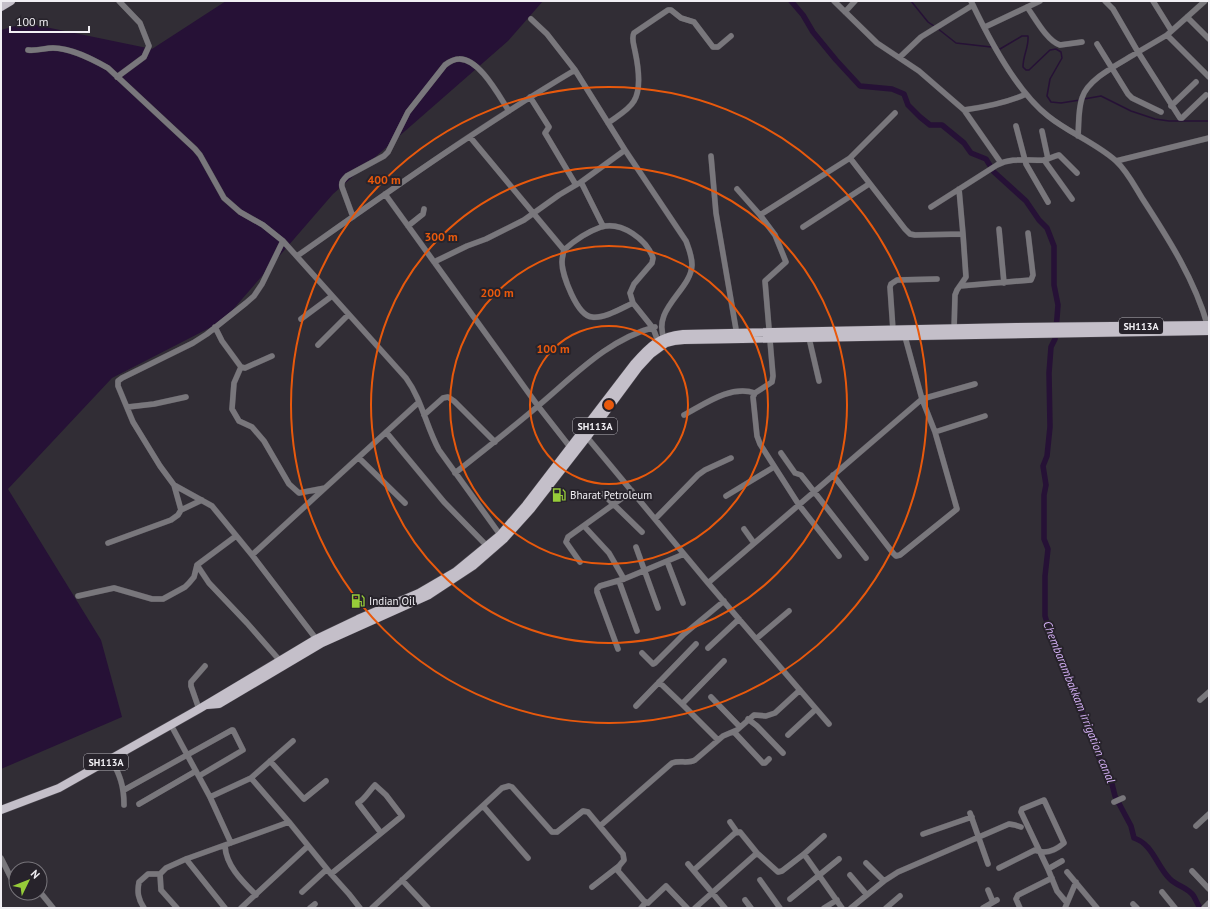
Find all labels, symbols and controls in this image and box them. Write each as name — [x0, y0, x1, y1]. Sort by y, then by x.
scale bar — [10, 8, 89, 34]
text: 100 m — [16, 14, 49, 29]
text: 400 m — [367, 172, 401, 187]
text: 300 m — [424, 229, 458, 244]
text: 200 m — [480, 285, 514, 300]
road number: SH113A — [1119, 318, 1163, 334]
text: 100 m — [536, 341, 570, 356]
centre of rings — [602, 398, 616, 412]
road number: SH113A — [573, 418, 617, 434]
fuel station icon: Bharat Petroleum — [551, 487, 567, 503]
place label: Bharat Petroleum — [570, 488, 652, 502]
fuel station icon: Indian Oil — [350, 593, 366, 609]
place label: Indian Oil — [369, 594, 416, 608]
water label: Chembarambakkam irrigation canal — [1040, 619, 1119, 786]
road number: SH113A — [84, 754, 128, 770]
north arrow — [8, 861, 48, 901]
text: N — [28, 867, 43, 882]

